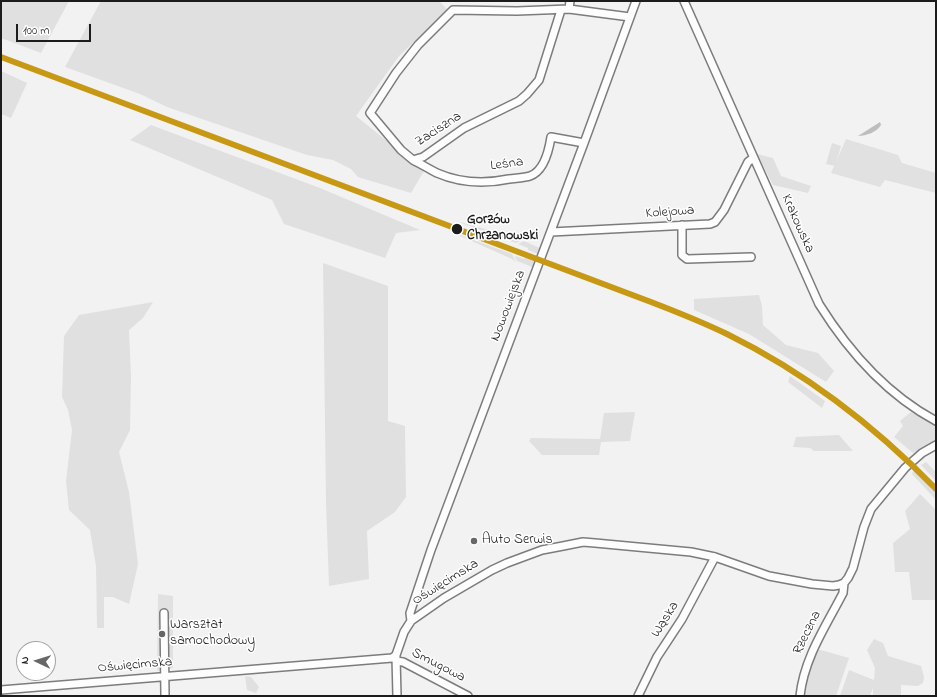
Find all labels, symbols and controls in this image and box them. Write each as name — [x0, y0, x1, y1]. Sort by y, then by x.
scale bar — [18, 16, 93, 42]
text: 100 m — [23, 22, 50, 40]
street label: Zaciszna — [413, 109, 465, 151]
street label: Leśna — [489, 154, 525, 176]
street label: Krakowska — [777, 192, 817, 256]
street label: Kolejowa — [645, 203, 695, 223]
place label: Gorzów Chrzanowski — [467, 213, 538, 246]
marker: Gorzów Chrzanowski — [450, 222, 464, 236]
street label: Nowowiejska — [488, 268, 530, 344]
place label: Auto Serwis — [482, 533, 553, 549]
marker: Auto Serwis — [469, 536, 479, 546]
street label: Oświęcimska — [410, 556, 482, 610]
street label: Wąska — [648, 599, 684, 641]
street label: Rzeczna — [790, 608, 826, 658]
place label: Warsztat samochodowy — [170, 618, 255, 650]
marker: Warsztat samochodowy — [157, 629, 167, 639]
north arrow — [16, 641, 56, 681]
street label: Smugowa — [408, 645, 468, 687]
street label: Oświęcimska — [97, 654, 173, 678]
text: N — [17, 656, 33, 665]

